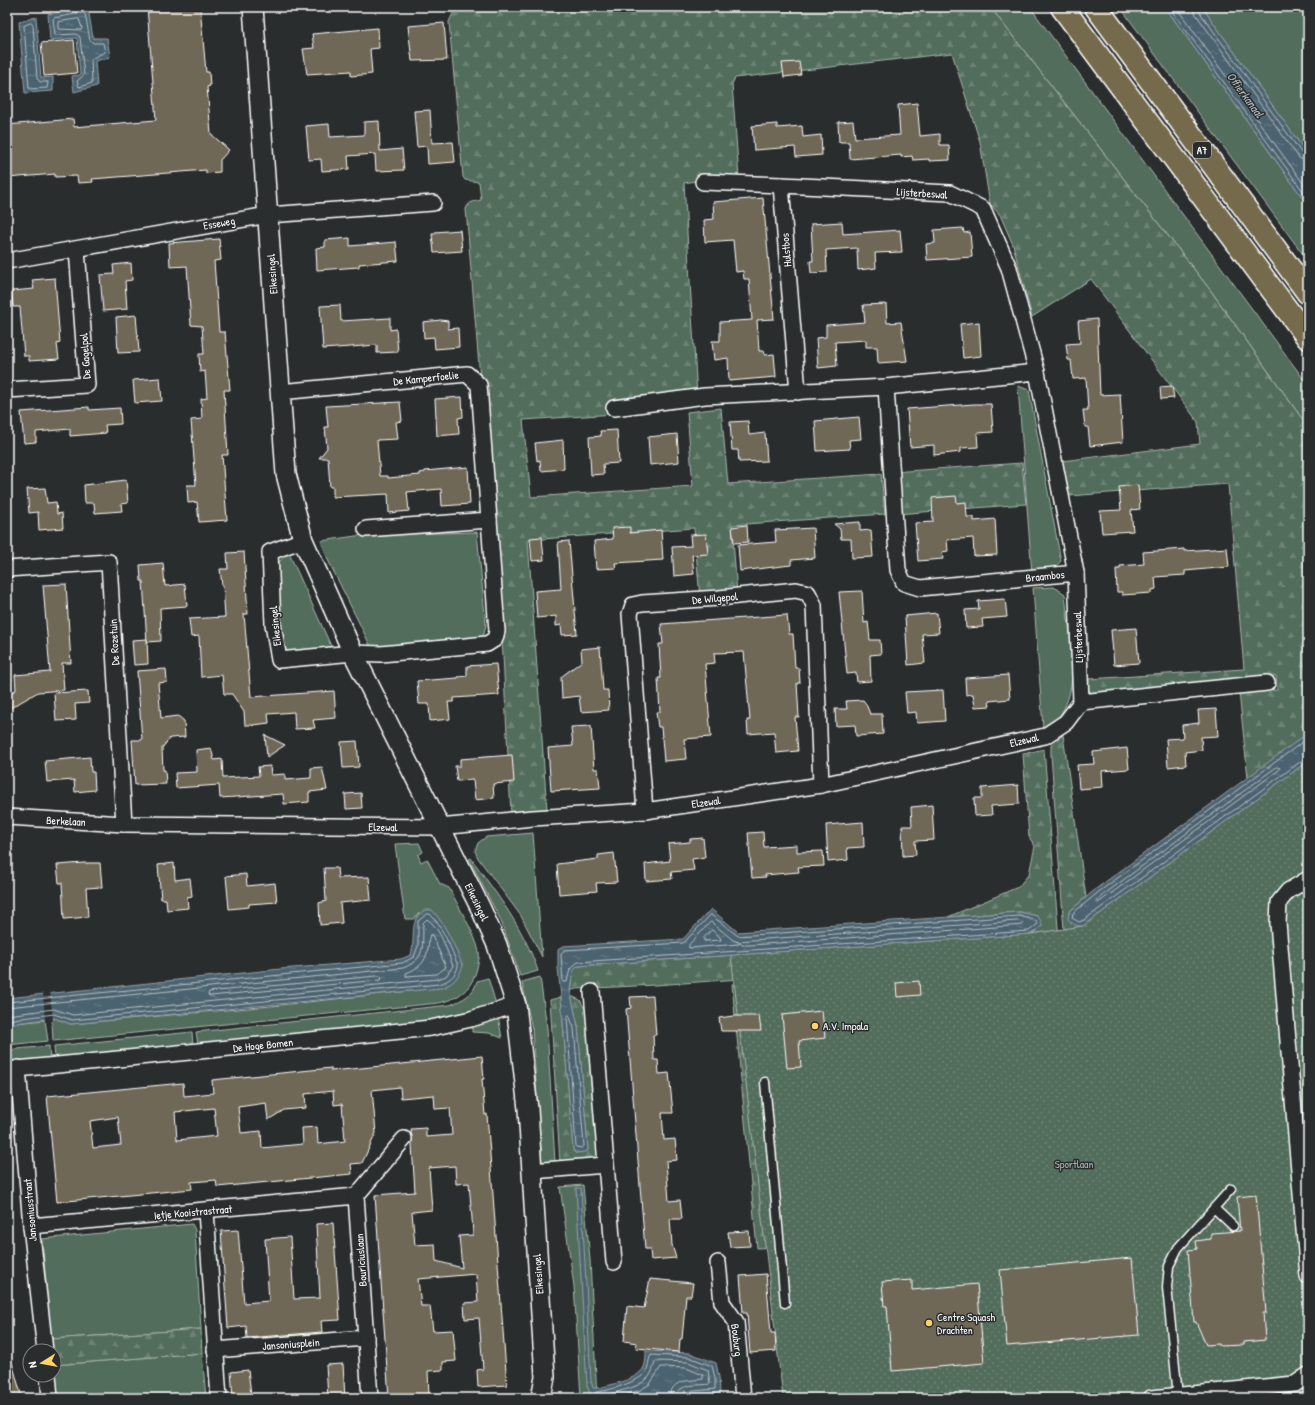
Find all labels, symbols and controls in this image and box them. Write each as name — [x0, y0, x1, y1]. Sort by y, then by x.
water label: Offierkanaal — [1223, 68, 1268, 122]
road number: A7 — [1193, 142, 1211, 158]
street label: Lijsterbeswal — [896, 184, 948, 202]
street label: Esseweg — [202, 213, 236, 233]
street label: Hulstbos — [778, 233, 794, 267]
street label: Eikesingel — [264, 253, 280, 295]
street label: De Gagelpol — [76, 333, 94, 379]
street label: De Kamperfoelie — [393, 368, 460, 388]
street label: Braambos — [1025, 567, 1065, 585]
street label: De Wilgepol — [692, 589, 738, 607]
street label: Eikesingel — [266, 605, 284, 647]
street label: Lijsterbeswal — [1070, 611, 1086, 663]
street label: De Rozetuin — [106, 619, 122, 665]
street label: Elzewal — [1008, 730, 1040, 750]
street label: Elzewal — [691, 793, 722, 811]
street label: Berkelaan — [46, 813, 86, 829]
street label: Elzewal — [368, 820, 398, 834]
street label: Eikesingel — [462, 881, 492, 923]
place label: A.V. Impala — [823, 1019, 869, 1033]
marker: A.V. Impala — [810, 1021, 820, 1031]
street label: De Hoge Bomen — [232, 1035, 294, 1055]
park label: Sportlaan — [1055, 1157, 1093, 1171]
street label: Jansoniusstraat — [20, 1178, 40, 1242]
street label: Ietje Kooistrastraat — [153, 1202, 233, 1222]
street label: Bouriciuslaan — [352, 1233, 370, 1287]
street label: Eikesingel — [530, 1253, 546, 1295]
place label: Centre Squash Drachten — [937, 1310, 995, 1337]
marker: Centre Squash Drachten — [924, 1318, 934, 1328]
street label: Bouburg — [728, 1323, 746, 1357]
street label: Jansoniusplein — [262, 1335, 320, 1353]
north arrow — [22, 1343, 62, 1383]
text: N — [25, 1361, 40, 1369]

